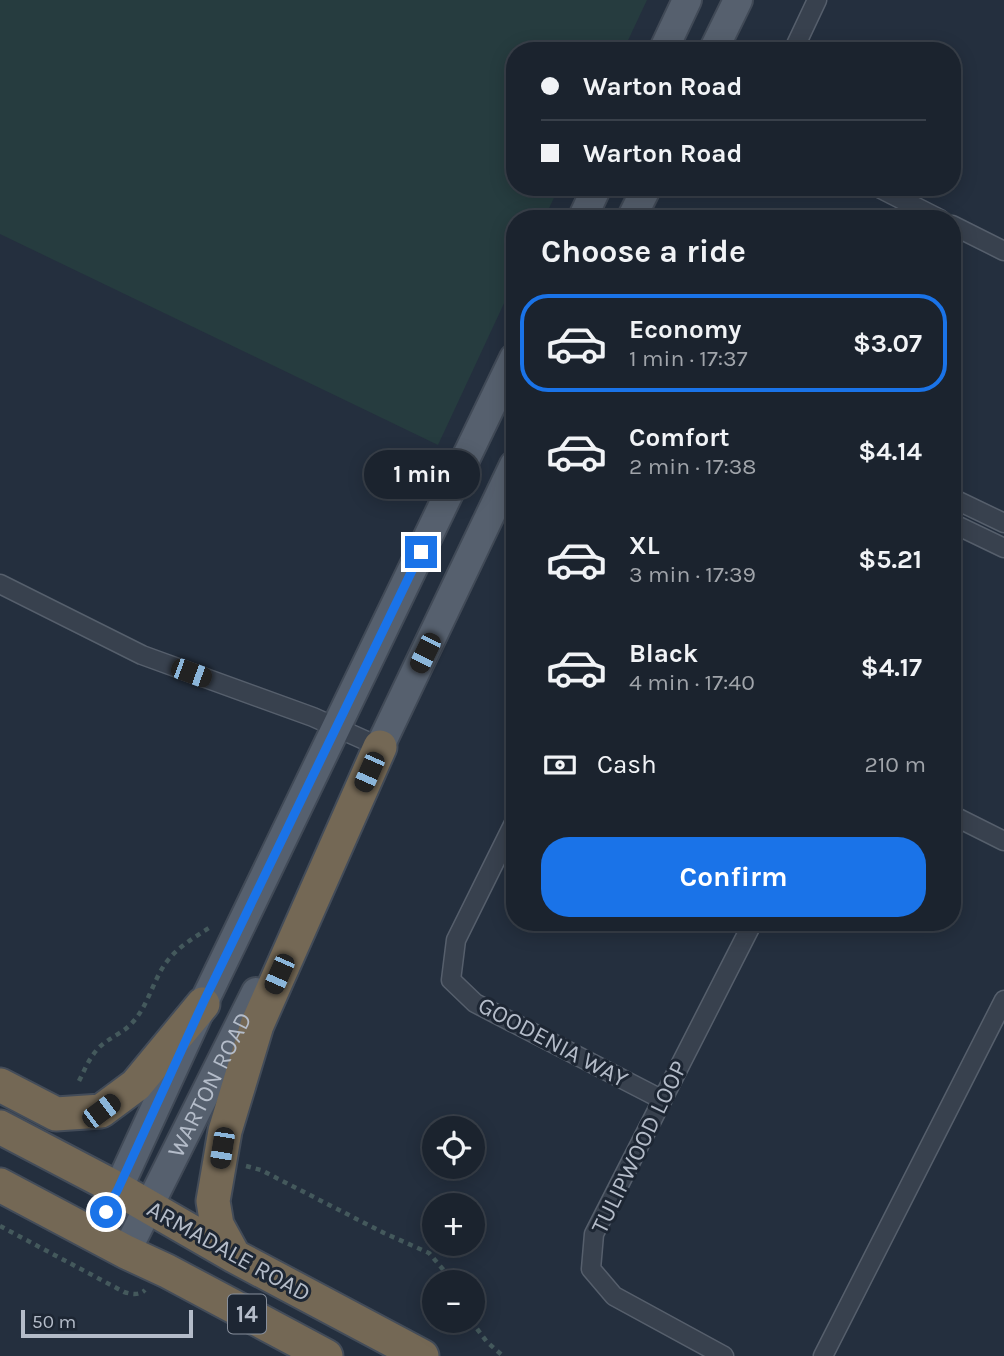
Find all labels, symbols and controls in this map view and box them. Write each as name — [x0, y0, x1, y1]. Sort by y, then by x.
text: Warton Road — [583, 71, 742, 102]
text: Warton Road — [583, 138, 742, 169]
text: Choose a ride — [541, 233, 746, 270]
icon: car — [545, 312, 608, 375]
text: Economy — [629, 314, 741, 345]
text: $3.07 — [853, 328, 922, 359]
text: 1 min · 17:37 — [629, 345, 747, 372]
icon: car — [545, 420, 608, 483]
text: Comfort — [629, 422, 730, 453]
text: $4.14 — [858, 436, 922, 467]
callout: 1 min — [363, 450, 479, 500]
text: 2 min · 17:38 — [629, 453, 757, 480]
text: 1 min — [393, 461, 451, 488]
icon: car — [545, 528, 608, 591]
text: XL — [629, 530, 660, 561]
route end — [405, 536, 437, 568]
text: $5.21 — [858, 544, 922, 575]
text: 3 min · 17:39 — [629, 561, 756, 588]
car — [407, 630, 444, 676]
icon: car — [545, 636, 608, 699]
text: Black — [629, 638, 698, 669]
text: $4.17 — [861, 652, 922, 683]
car — [168, 656, 215, 690]
text: 4 min · 17:40 — [629, 669, 755, 696]
icon: cash — [541, 746, 579, 784]
car — [351, 749, 388, 795]
text: Cash — [597, 749, 657, 780]
text: 210 m — [864, 751, 926, 778]
button: Confirm — [541, 837, 926, 917]
car — [261, 951, 298, 997]
street label: GOODENIA WAY — [473, 991, 633, 1093]
street label: WARTON ROAD — [162, 1008, 258, 1162]
street label: TULIPWOOD LOOP — [585, 1056, 693, 1238]
car — [78, 1090, 125, 1132]
map controls — [422, 1116, 485, 1333]
button: locate — [422, 1116, 485, 1179]
car — [209, 1126, 236, 1170]
button: + — [422, 1193, 485, 1256]
street label: ARMADALE ROAD — [142, 1195, 316, 1307]
route start — [90, 1196, 122, 1228]
button: − — [422, 1270, 485, 1333]
road number: 14 — [228, 1294, 266, 1334]
scale bar — [21, 1307, 192, 1339]
text: 50 m — [32, 1311, 76, 1333]

